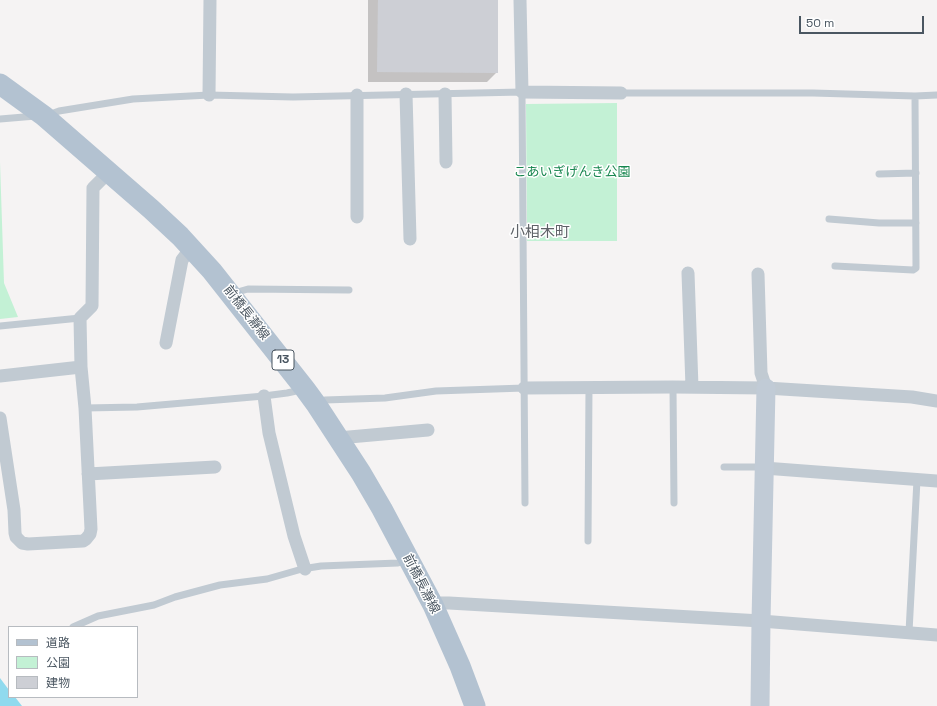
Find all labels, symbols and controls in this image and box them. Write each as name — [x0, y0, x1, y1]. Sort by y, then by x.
scale bar — [801, 8, 926, 34]
text: 50 m — [806, 15, 834, 31]
park label: こあいぎげんき公園 — [514, 164, 630, 180]
district label: 小相木町 — [510, 224, 570, 242]
street label: 前橋長瀞線 — [220, 283, 272, 343]
road number: 13 — [272, 350, 294, 370]
street label: 前橋長瀞線 — [399, 552, 443, 616]
legend — [8, 626, 138, 698]
text: 道路 — [46, 635, 70, 651]
text: 公園 — [46, 655, 70, 671]
text: 建物 — [46, 675, 70, 691]

